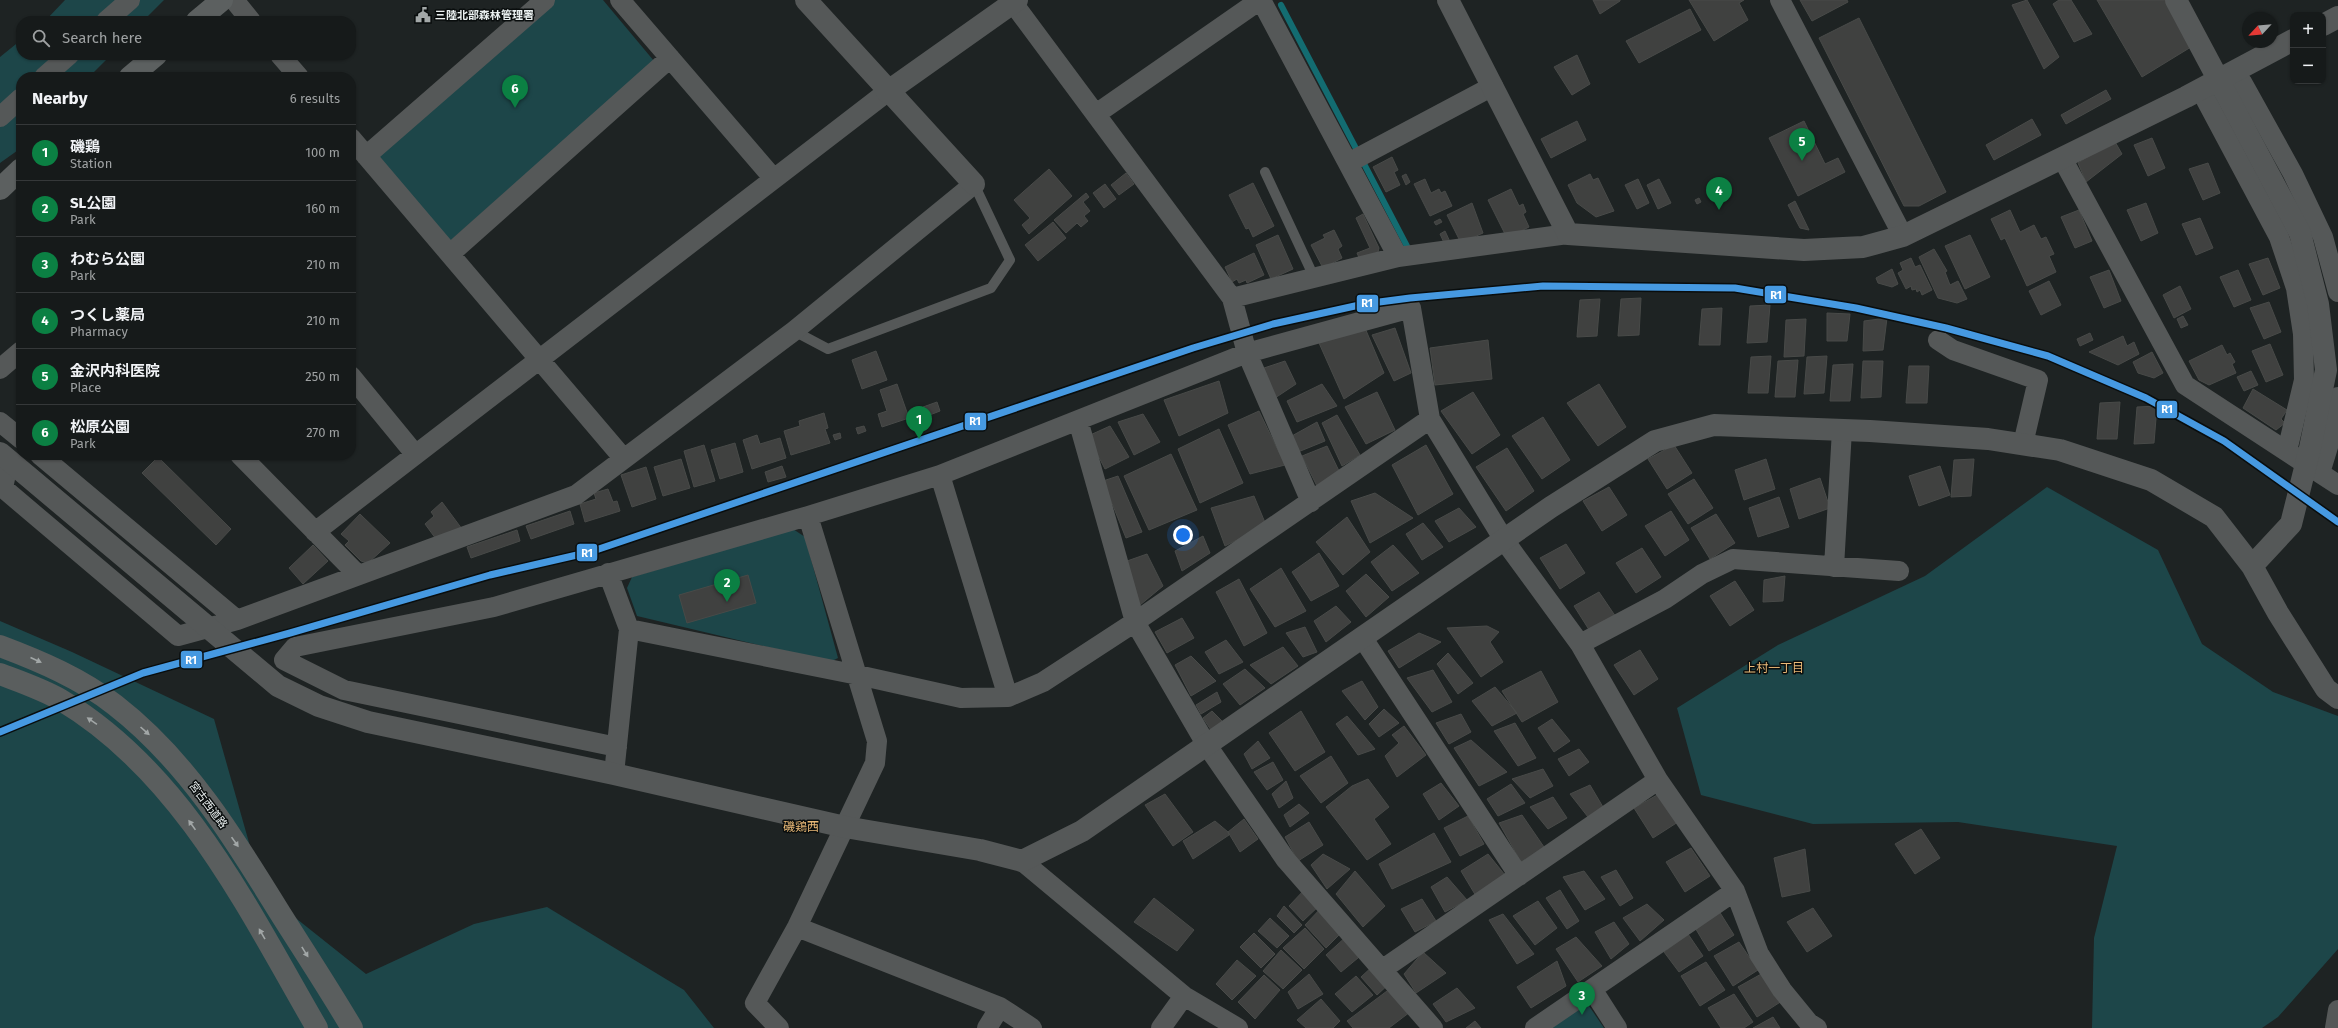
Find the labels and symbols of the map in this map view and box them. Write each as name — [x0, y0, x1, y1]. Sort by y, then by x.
public building icon: 三陸北部森林管理署 — [414, 6, 432, 24]
place label: 三陸北部森林管理署 — [435, 9, 534, 22]
north arrow — [2242, 12, 2278, 48]
pin: 6 — [502, 75, 528, 108]
pin: 5 — [1789, 128, 1815, 161]
pin: 4 — [1706, 177, 1732, 210]
line badge: R1 — [1764, 285, 1787, 304]
text: R1 — [1770, 289, 1782, 302]
line badge: R1 — [1356, 294, 1379, 313]
text: R1 — [1361, 297, 1373, 310]
line badge: R1 — [2156, 400, 2178, 419]
text: R1 — [2161, 403, 2173, 416]
pin: 1 — [906, 406, 932, 439]
line badge: R1 — [964, 412, 987, 431]
text: R1 — [969, 415, 981, 428]
your location — [1173, 525, 1193, 545]
line badge: R1 — [576, 543, 598, 562]
text: R1 — [581, 547, 593, 560]
pin: 2 — [714, 569, 740, 602]
line badge: R1 — [180, 650, 203, 669]
text: R1 — [185, 654, 197, 667]
one-way arrow — [31, 658, 43, 664]
district label: 上村一丁目 — [1744, 661, 1804, 675]
one-way arrow — [86, 718, 98, 725]
one-way arrow — [140, 726, 149, 735]
street label: 宮古西道路 — [186, 779, 230, 831]
one-way arrow — [188, 819, 196, 830]
district label: 磯鶏西 — [783, 820, 819, 834]
one-way arrow — [231, 837, 239, 847]
one-way arrow — [259, 928, 266, 940]
one-way arrow — [301, 946, 308, 958]
pin: 3 — [1569, 982, 1595, 1015]

